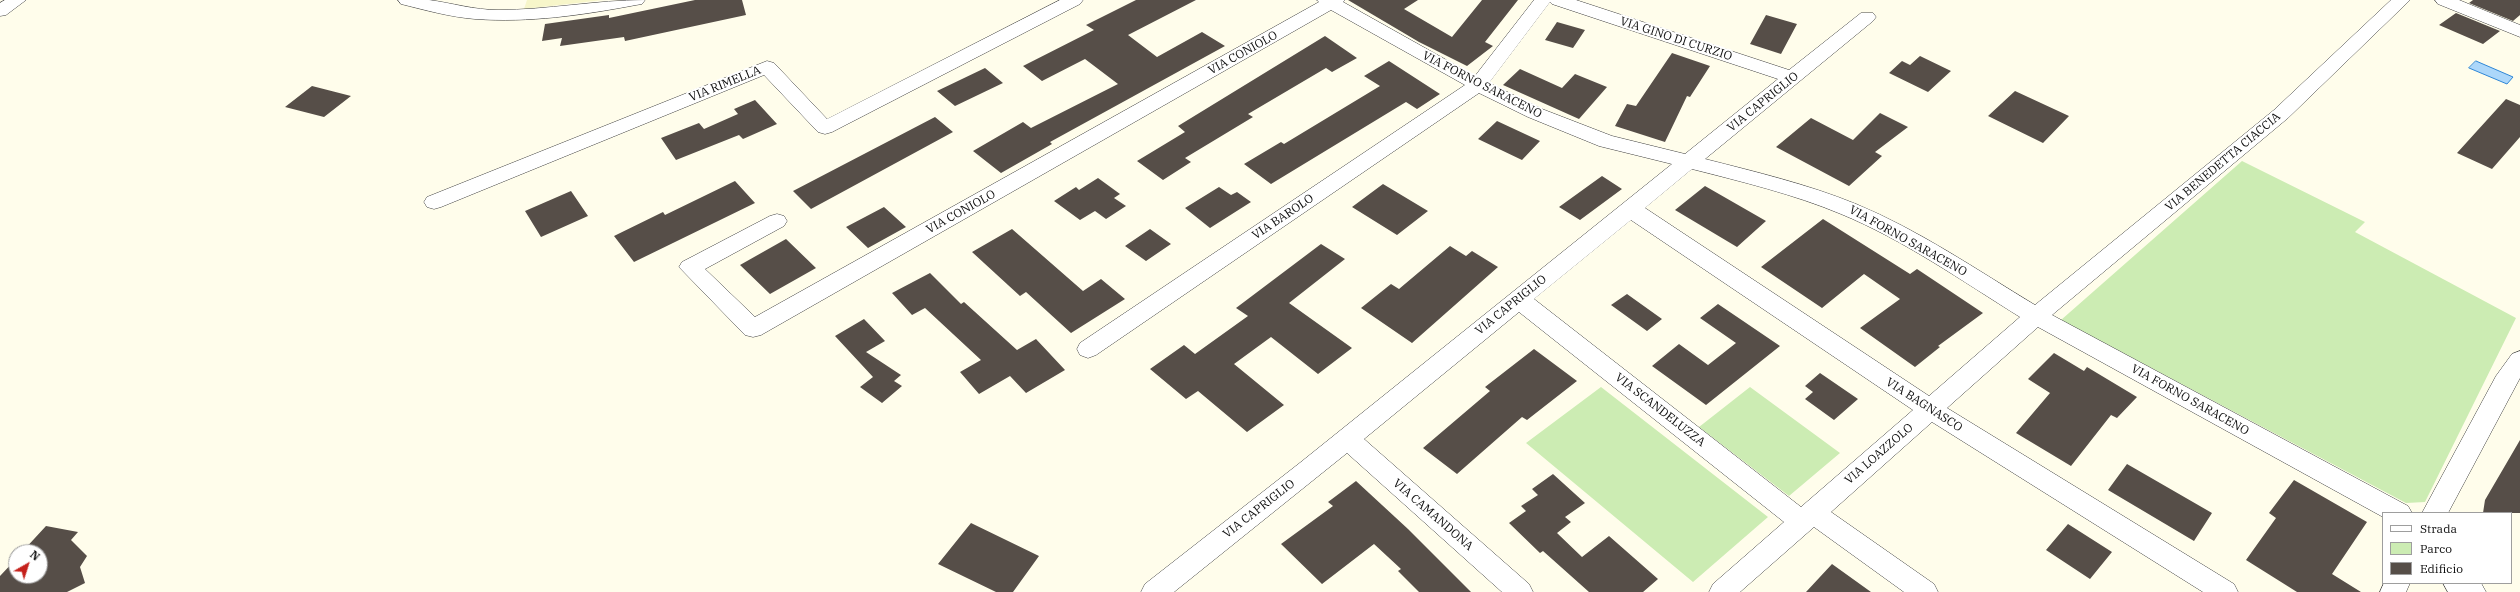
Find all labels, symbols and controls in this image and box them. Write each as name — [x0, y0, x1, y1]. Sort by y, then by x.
street label: VIA GINO DI CURZIO — [1618, 14, 1734, 64]
street label: VIA CONIOLO — [1206, 28, 1280, 78]
street label: VIA FORNO SARACENO — [1420, 49, 1544, 121]
street label: VIA RIMELLA — [687, 63, 763, 105]
street label: VIA CAPRIGLIO — [1725, 69, 1801, 135]
street label: VIA BENEDETTA CIACCIA — [2162, 110, 2284, 214]
street label: VIA CONIOLO — [924, 187, 998, 237]
street label: VIA BAROLO — [1249, 191, 1317, 243]
street label: VIA FORNO SARACENO — [1847, 203, 1969, 279]
street label: VIA CAPRIGLIO — [1473, 272, 1549, 338]
street label: VIA FORNO SARACENO — [2129, 362, 2251, 438]
street label: VIA SCANDELUZZA — [1612, 370, 1708, 450]
street label: VIA BAGNASCO — [1883, 375, 1965, 435]
street label: VIA LOAZZOLO — [1842, 420, 1916, 488]
street label: VIA CAPRIGLIO — [1220, 476, 1298, 542]
street label: VIA CAMANDONA — [1390, 476, 1476, 554]
legend — [2382, 512, 2512, 584]
text: Strada — [2420, 521, 2457, 536]
text: Parco — [2420, 541, 2452, 556]
north arrow — [8, 544, 48, 584]
text: N — [27, 547, 43, 564]
text: Edificio — [2420, 561, 2463, 576]

